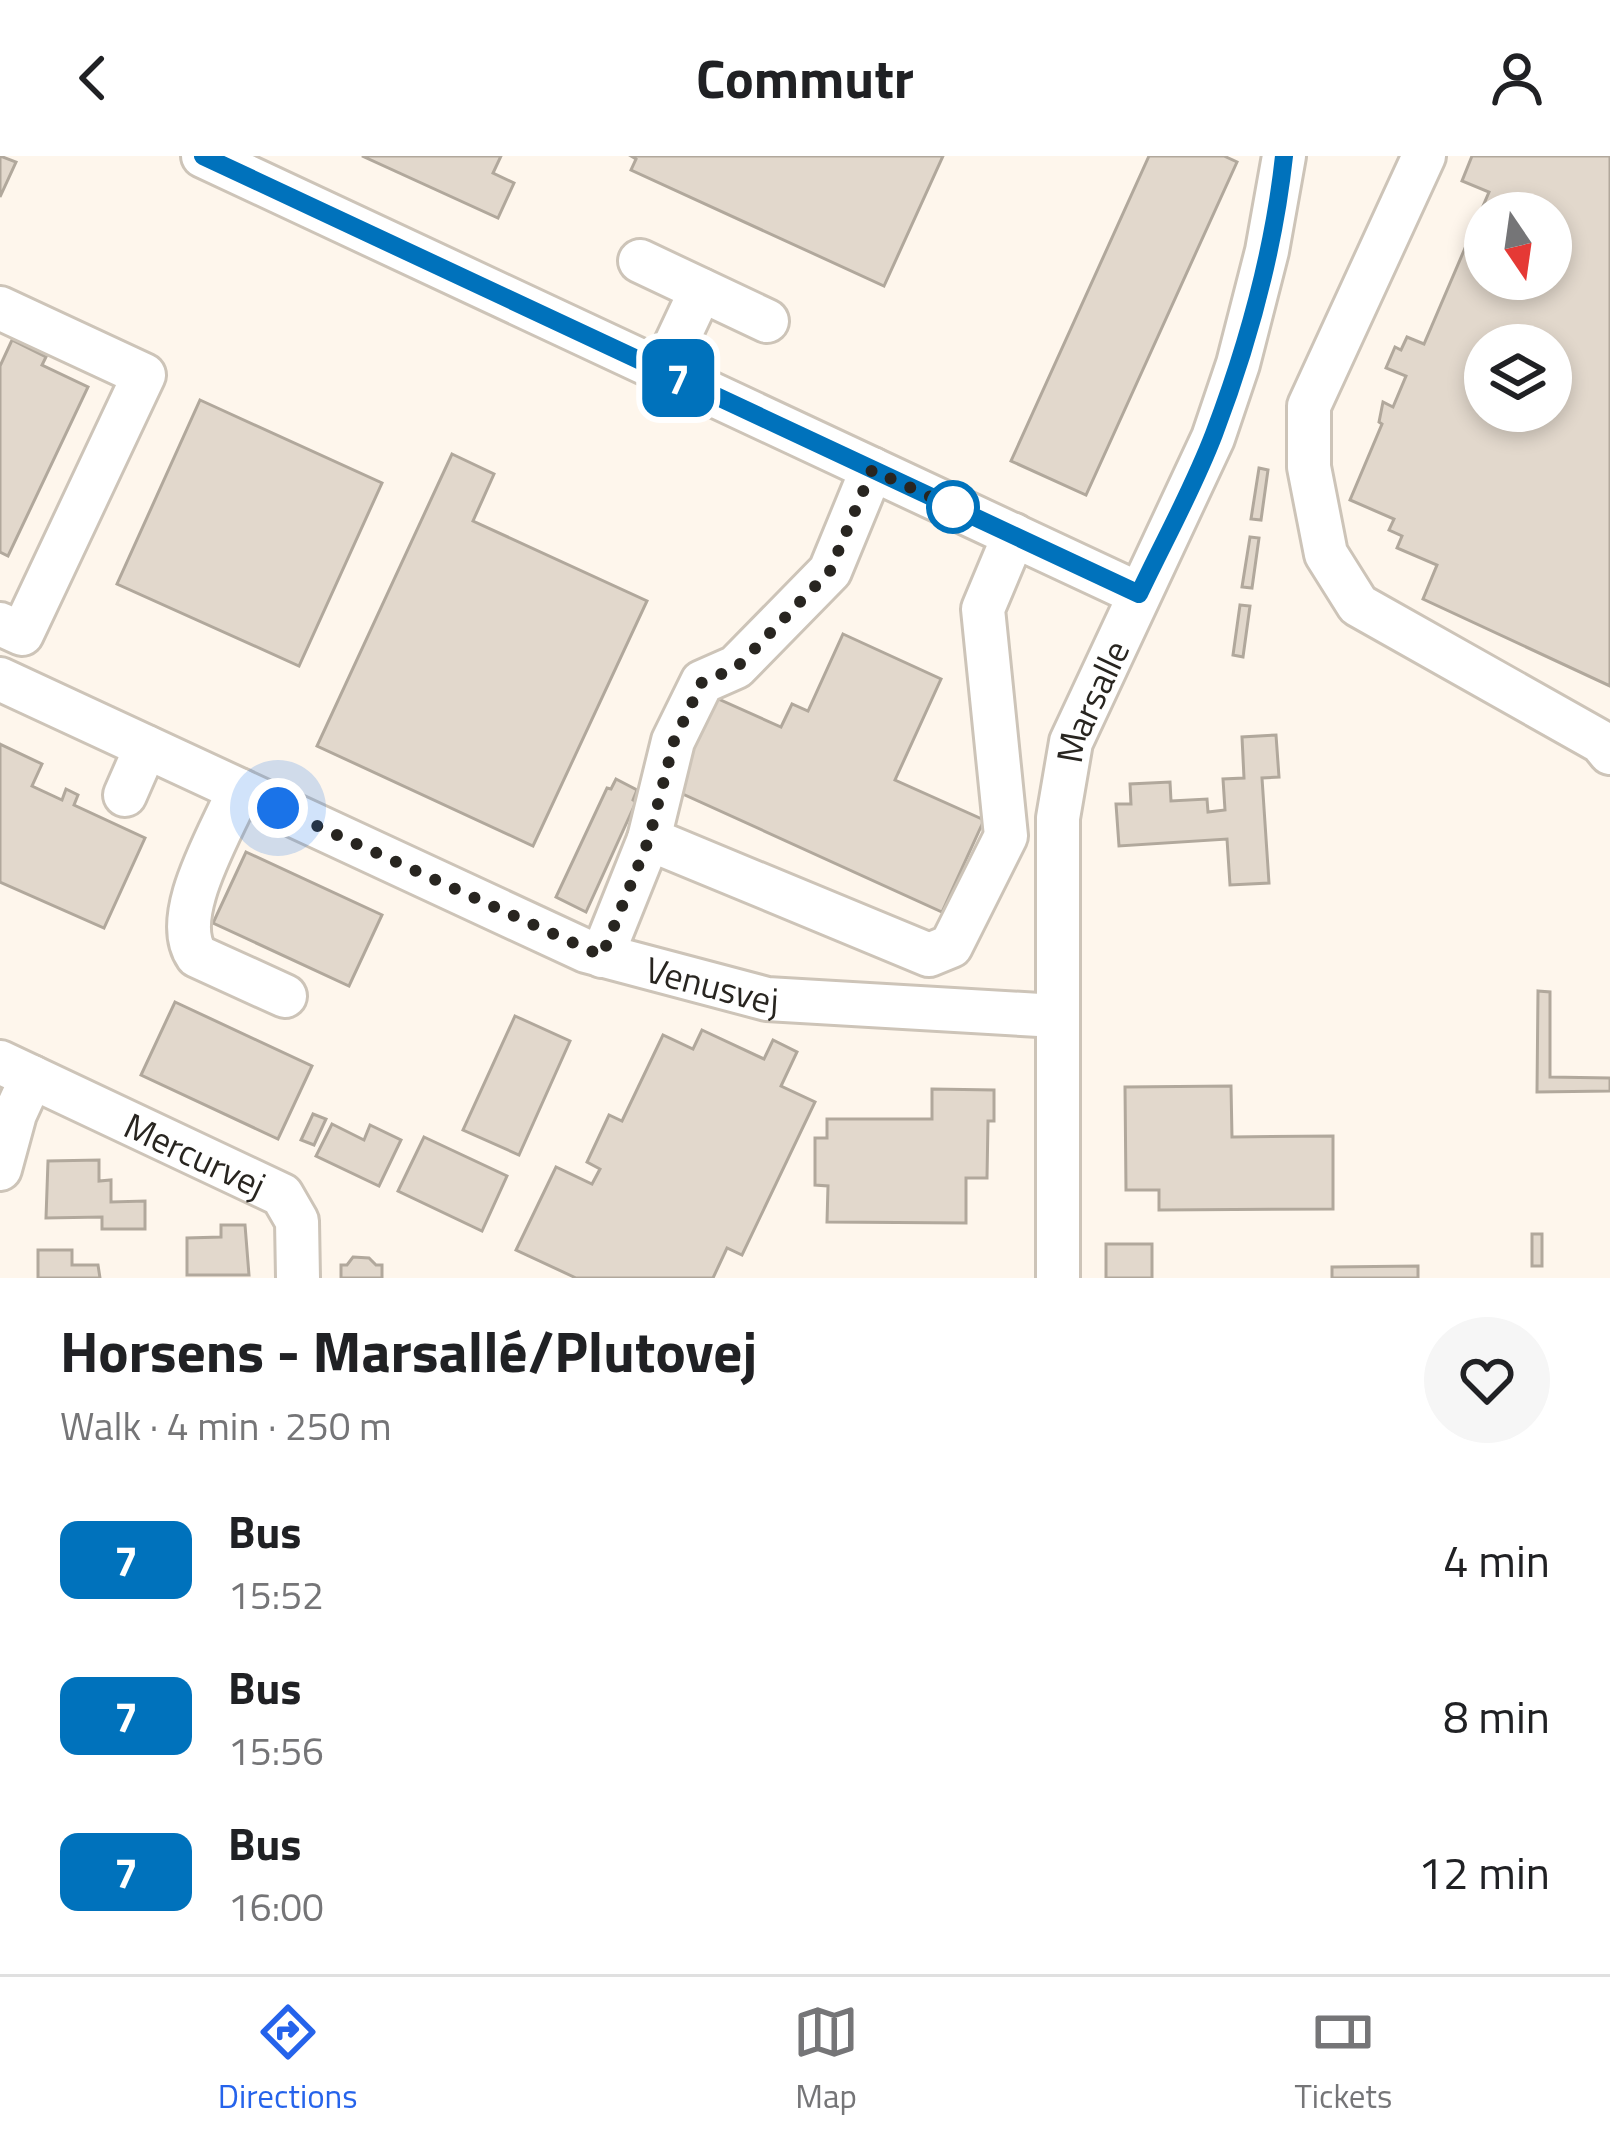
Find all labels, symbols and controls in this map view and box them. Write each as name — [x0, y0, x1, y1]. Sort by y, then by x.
text: Commutr — [696, 37, 914, 119]
icon: back — [60, 45, 126, 111]
icon: person — [1484, 45, 1550, 111]
north arrow — [1464, 192, 1572, 300]
map controls — [1464, 192, 1572, 432]
button: layers — [1464, 324, 1572, 432]
line badge: 7 — [639, 339, 717, 417]
text: 7 — [666, 346, 690, 410]
unlabelled marker — [928, 482, 978, 532]
street label: Marsalle — [1040, 631, 1143, 767]
your location — [248, 778, 308, 838]
street label: Venusvej — [640, 941, 780, 1027]
street label: Mercurvej — [115, 1097, 275, 1211]
text: Horsens - Marsallé/Plutovej — [60, 1307, 757, 1394]
button: heart — [1424, 1317, 1550, 1443]
text: Walk · 4 min · 250 m — [60, 1396, 392, 1455]
text: Bus — [228, 1497, 302, 1565]
text: 4 min — [1443, 1526, 1550, 1594]
text: 7 — [114, 1528, 138, 1592]
text: 15:52 — [228, 1565, 324, 1624]
text: Bus — [228, 1653, 302, 1721]
text: 8 min — [1443, 1682, 1550, 1750]
text: 7 — [114, 1684, 138, 1748]
text: 15:56 — [228, 1721, 324, 1780]
text: Bus — [228, 1809, 302, 1877]
text: 12 min — [1418, 1838, 1550, 1906]
text: 7 — [114, 1840, 138, 1904]
text: 16:00 — [228, 1877, 324, 1936]
tab: Directions — [218, 1999, 358, 2121]
tab: Map — [793, 1999, 859, 2121]
tab: Tickets — [1294, 1999, 1392, 2121]

